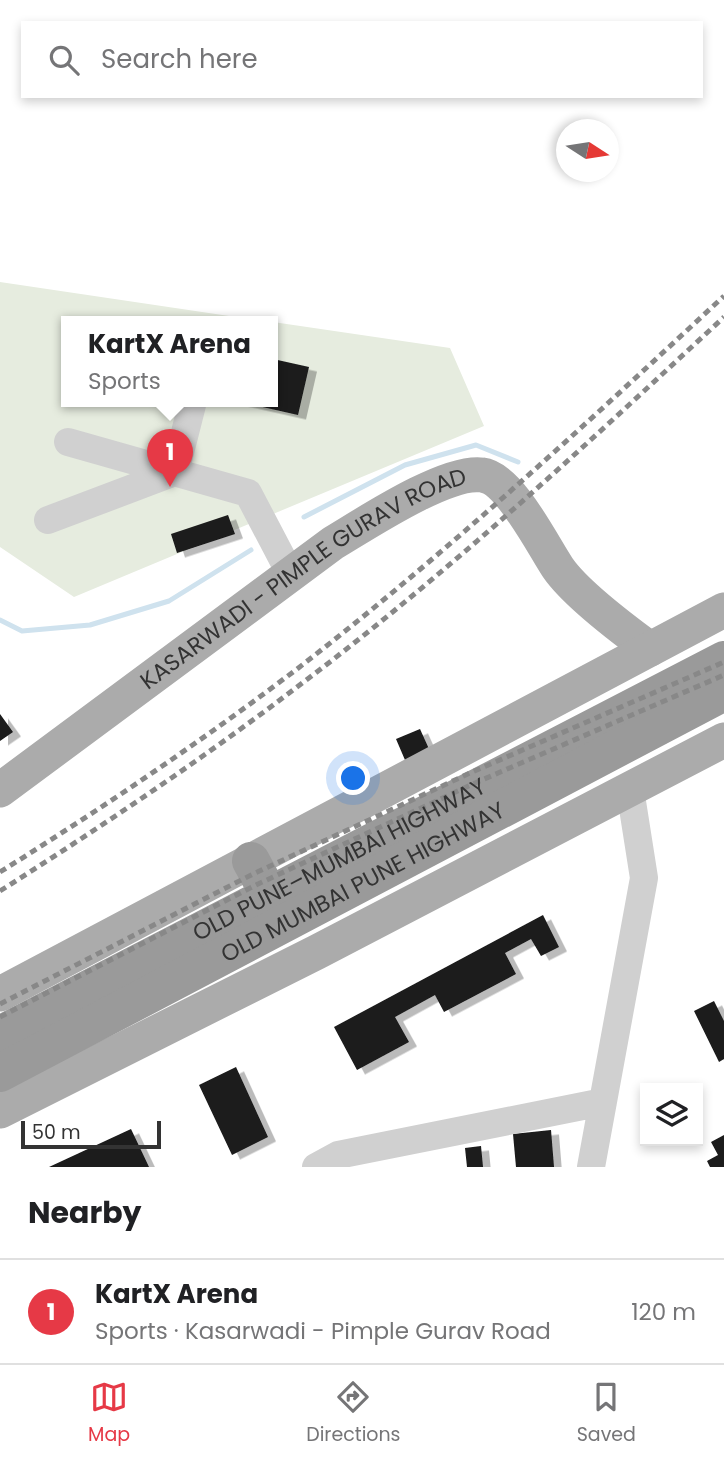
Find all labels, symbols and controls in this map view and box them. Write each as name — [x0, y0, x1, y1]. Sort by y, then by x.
search box — [21, 21, 703, 98]
icon: search — [45, 41, 83, 79]
text: Search here — [101, 41, 258, 77]
north arrow — [556, 119, 619, 182]
popup — [61, 316, 278, 407]
text: KartX Arena — [88, 326, 251, 362]
text: Sports — [88, 365, 161, 397]
pin: 1 — [147, 429, 193, 487]
street label: KASARWADI - PIMPLE GURAV ROAD — [134, 460, 470, 697]
your location — [336, 761, 370, 795]
street label: OLD PUNE–MUMBAI HIGHWAY — [187, 770, 491, 949]
street label: OLD MUMBAI PUNE HIGHWAY — [215, 794, 510, 970]
map controls — [640, 1083, 703, 1146]
button: layers — [640, 1083, 703, 1146]
scale bar — [21, 1118, 161, 1150]
text: 50 m — [32, 1119, 81, 1146]
text: Nearby — [28, 1191, 142, 1234]
text: KartX Arena — [95, 1276, 258, 1312]
text: 1 — [47, 1296, 55, 1328]
text: 120 m — [631, 1296, 696, 1328]
text: Sports · Kasarwadi - Pimple Gurav Road — [95, 1315, 551, 1347]
tab: Map — [88, 1378, 130, 1449]
tab: Directions — [306, 1378, 401, 1449]
tab: Saved — [577, 1378, 636, 1449]

